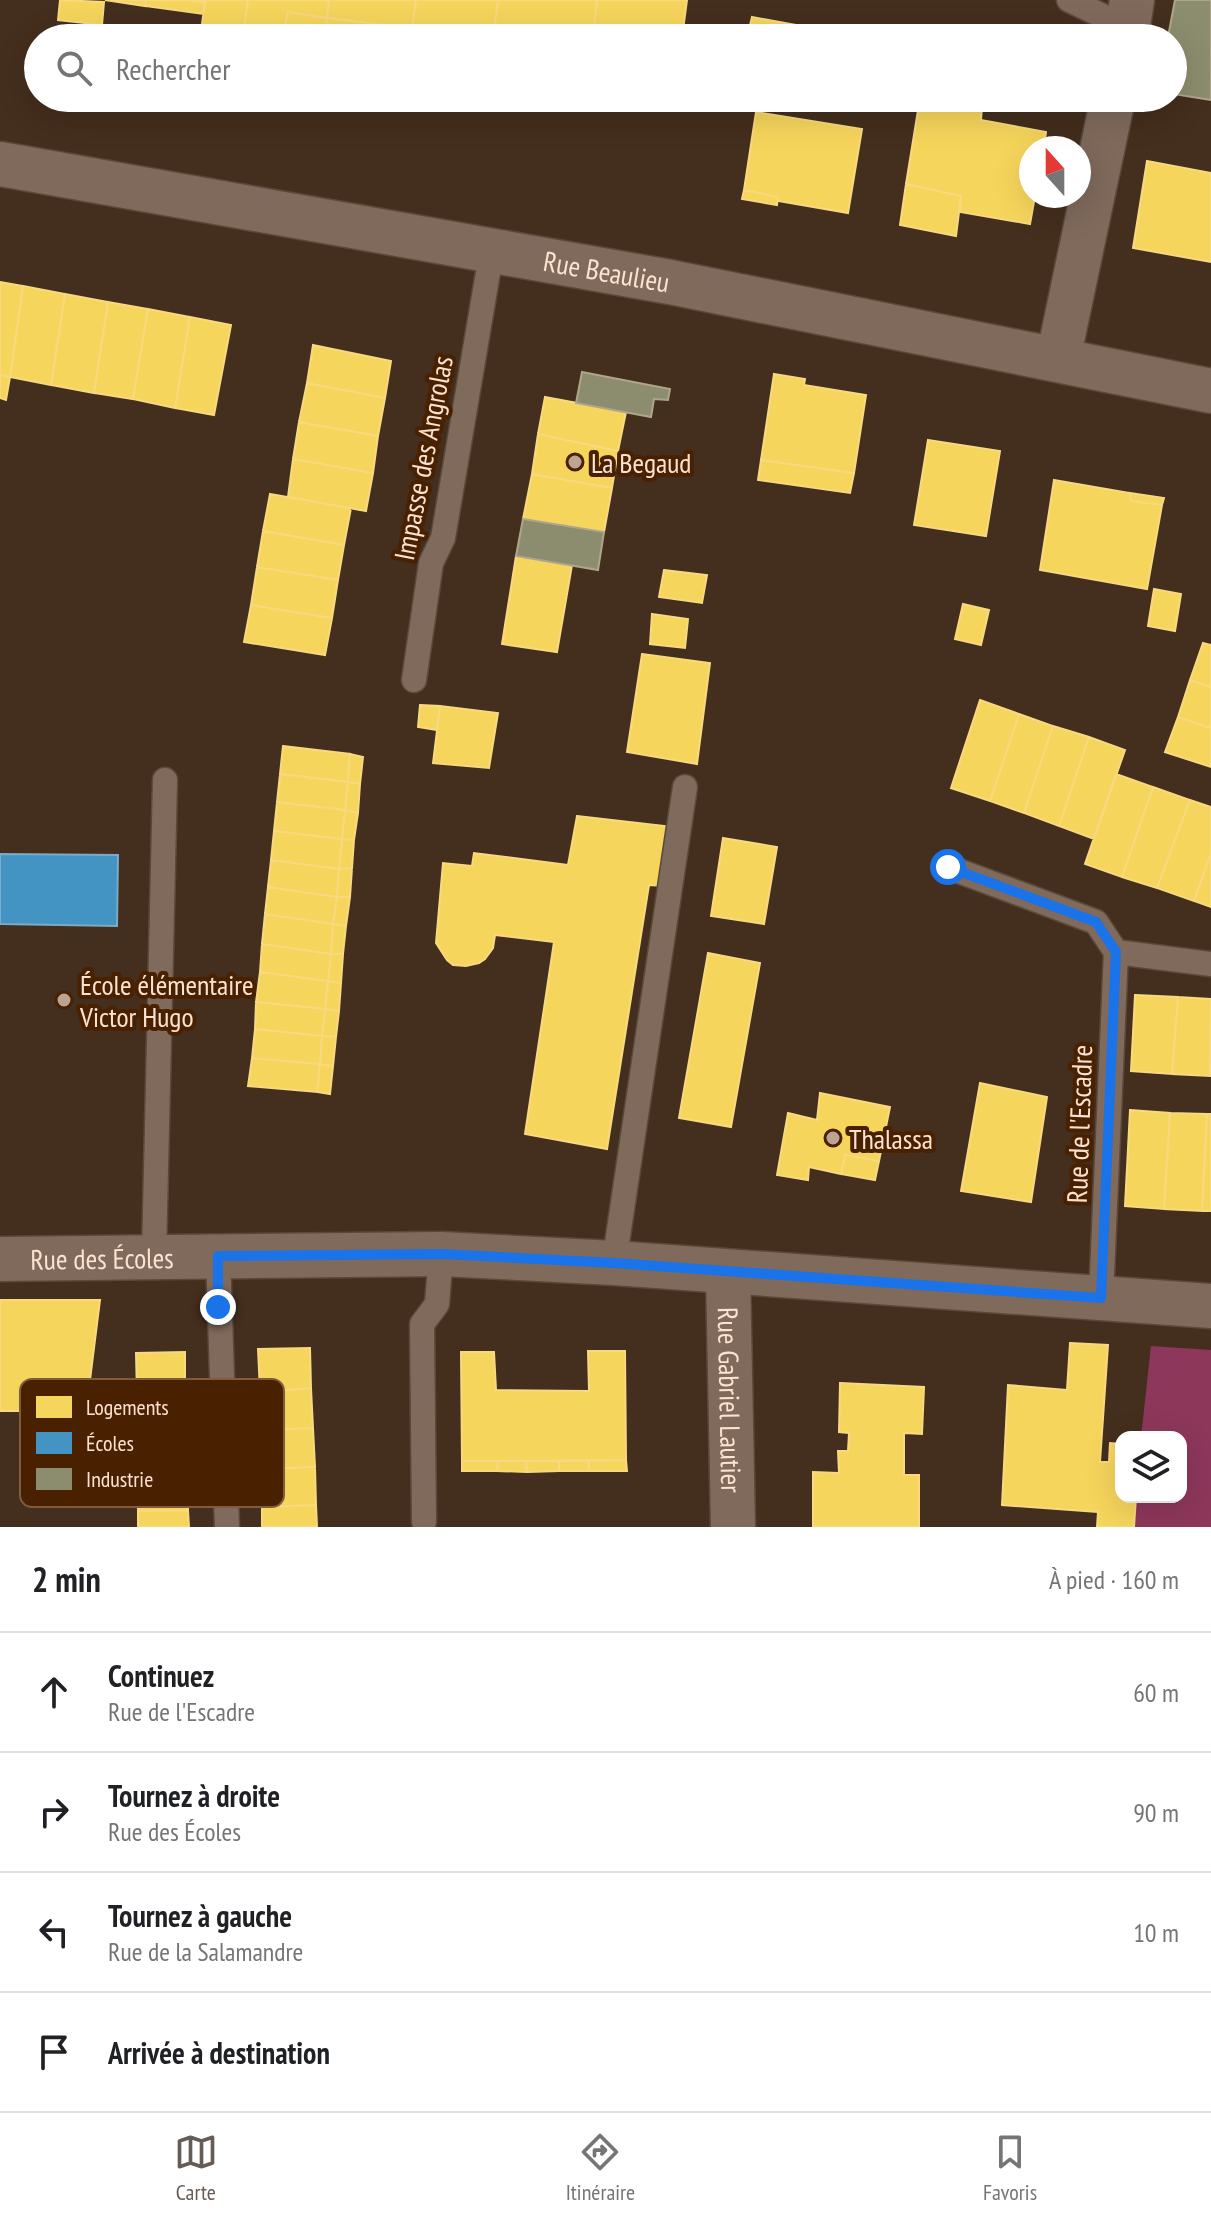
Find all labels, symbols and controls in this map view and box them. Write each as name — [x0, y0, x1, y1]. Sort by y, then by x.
search box — [24, 24, 1187, 112]
icon: search — [52, 46, 96, 90]
text: Rechercher — [116, 49, 230, 88]
north arrow — [1019, 136, 1091, 208]
street label: Rue Beaulieu — [541, 242, 673, 300]
street label: Impasse des Angrolas — [385, 353, 461, 563]
place label: La Begaud — [591, 444, 691, 481]
marker: La Begaud — [566, 453, 584, 471]
route start — [930, 849, 966, 885]
place label: École élémentaire Victor Hugo — [79, 966, 254, 1035]
marker: École élémentaire Victor Hugo — [55, 991, 73, 1009]
street label: Rue de l'Escadre — [1058, 1044, 1100, 1204]
place label: Thalassa — [849, 1120, 933, 1157]
marker: Thalassa — [824, 1129, 842, 1147]
street label: Rue des Écoles — [30, 1239, 174, 1277]
route end — [200, 1289, 236, 1325]
street label: Rue Gabriel Lautier — [710, 1307, 751, 1493]
legend — [20, 1379, 284, 1507]
text: Logements — [86, 1393, 169, 1421]
text: Écoles — [86, 1429, 134, 1457]
map controls — [1115, 1431, 1187, 1503]
button: layers — [1115, 1431, 1187, 1503]
text: Industrie — [86, 1465, 153, 1493]
text: 2 min — [32, 1557, 101, 1601]
text: À pied · 160 m — [1049, 1563, 1179, 1596]
text: Continuez — [108, 1656, 214, 1695]
icon: ahead — [32, 1670, 76, 1714]
text: 60 m — [1133, 1676, 1179, 1709]
text: Rue de l'Escadre — [108, 1695, 255, 1728]
text: Tournez à droite — [108, 1776, 280, 1815]
icon: right — [32, 1790, 76, 1834]
text: 90 m — [1133, 1796, 1179, 1829]
text: Rue des Écoles — [108, 1815, 241, 1848]
text: Tournez à gauche — [108, 1896, 292, 1935]
icon: left — [32, 1910, 76, 1954]
text: 10 m — [1133, 1916, 1179, 1949]
text: Rue de la Salamandre — [108, 1935, 303, 1968]
icon: arrive — [32, 2030, 76, 2074]
text: Arrivée à destination — [108, 2033, 330, 2072]
tab: Carte — [174, 2130, 218, 2206]
tab: Itinéraire — [566, 2130, 635, 2206]
tab: Favoris — [983, 2130, 1037, 2206]

